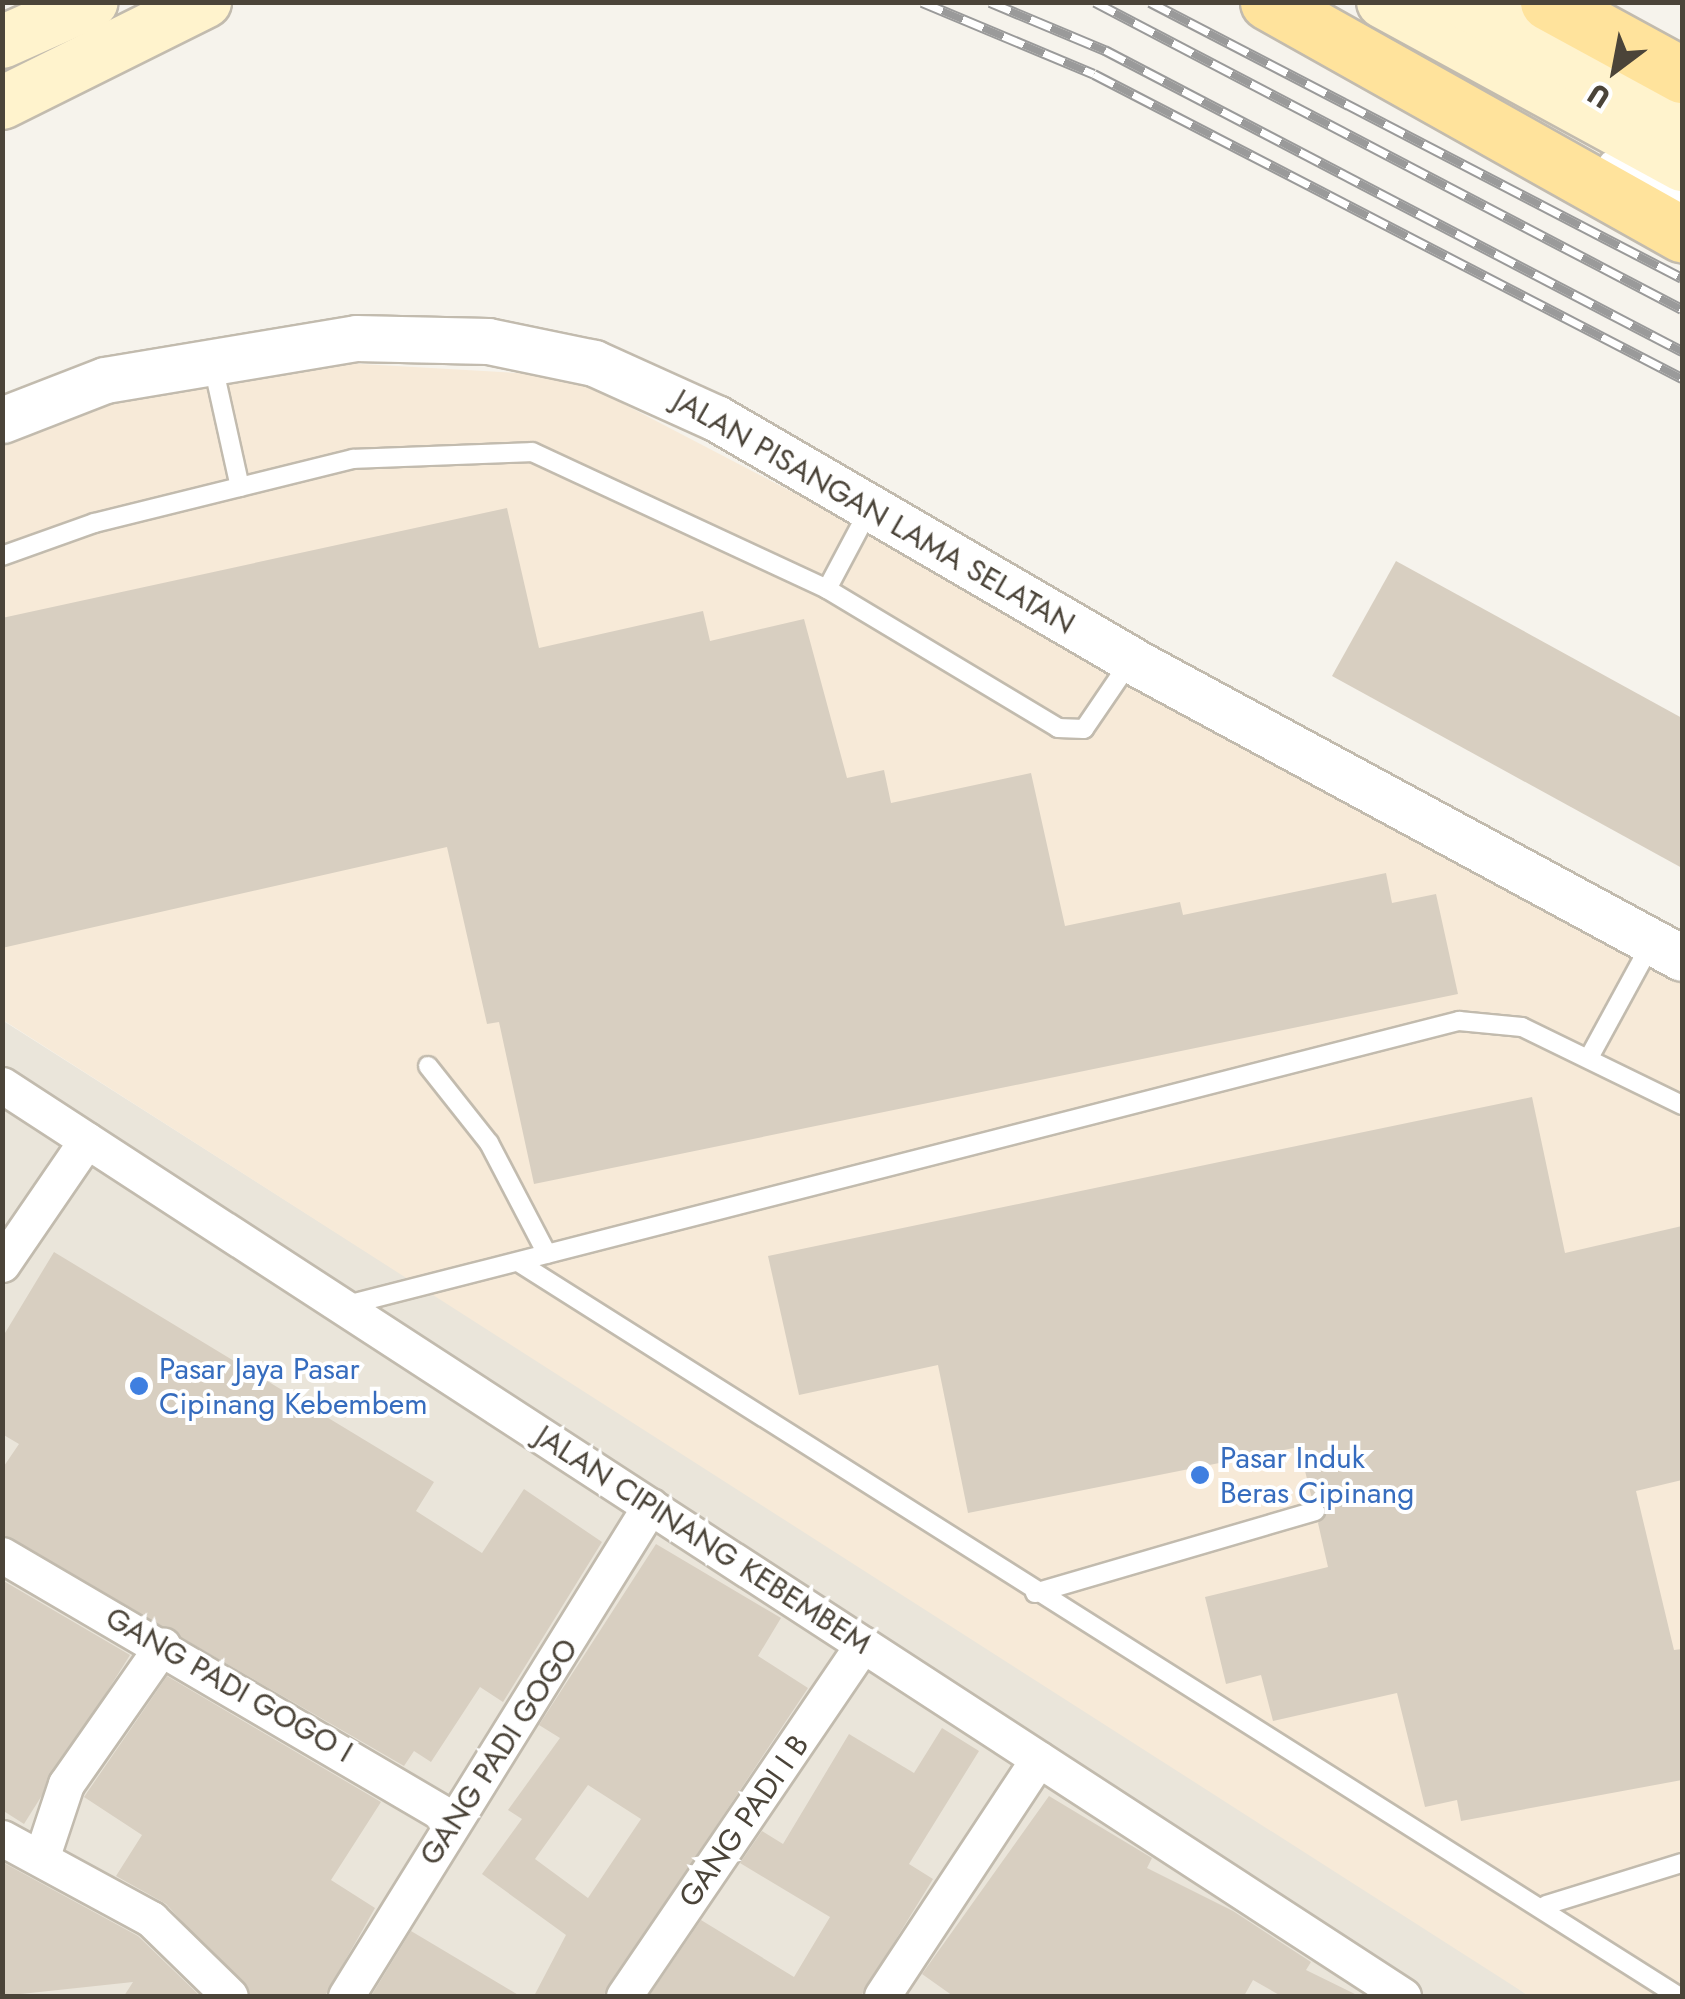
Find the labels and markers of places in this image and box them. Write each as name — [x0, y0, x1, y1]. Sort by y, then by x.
place label: Pasar Jaya Pasar Cipinang Kebembem — [159, 1351, 428, 1422]
marker: Pasar Jaya Pasar Cipinang Kebembem — [128, 1375, 150, 1397]
place label: Pasar Induk Beras Cipinang — [1220, 1440, 1414, 1510]
marker: Pasar Induk Beras Cipinang — [1189, 1464, 1211, 1486]

